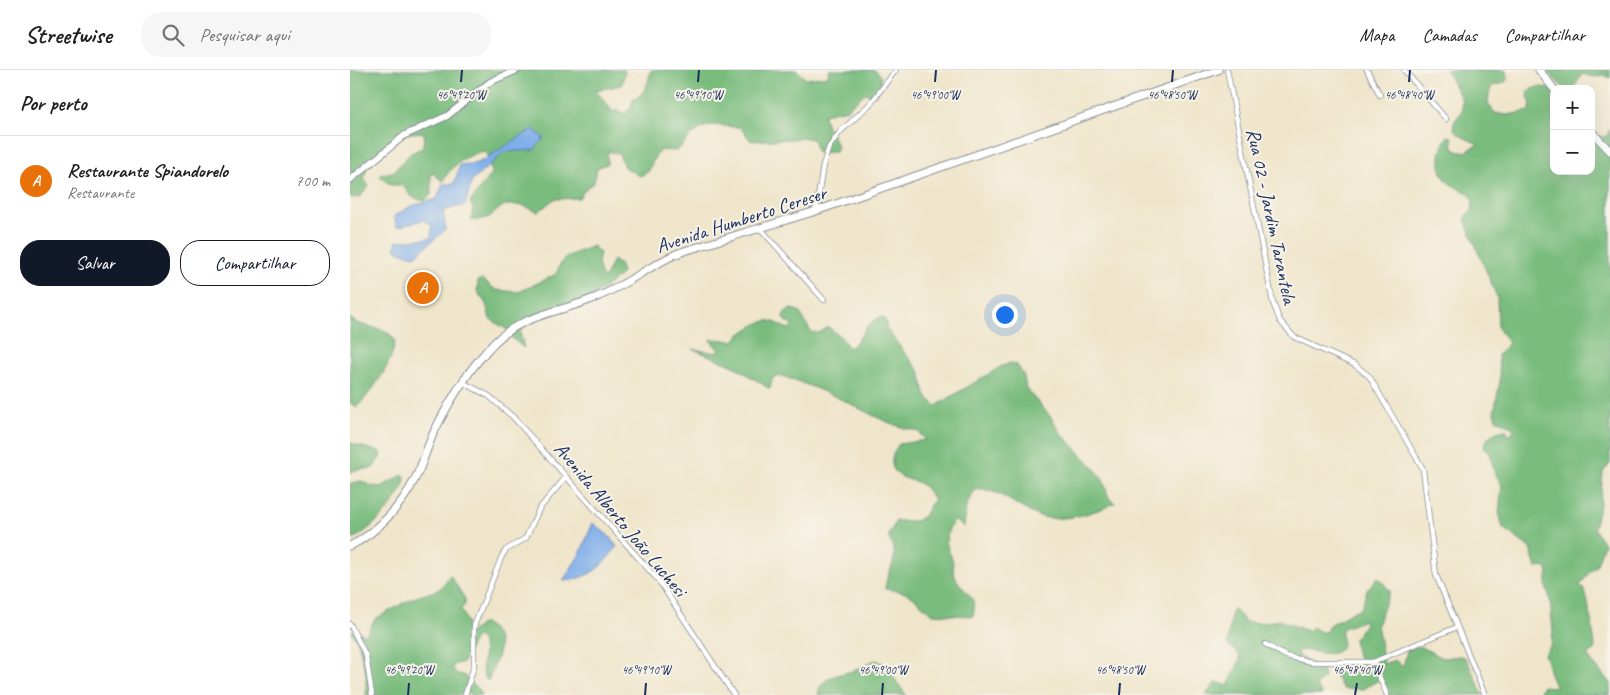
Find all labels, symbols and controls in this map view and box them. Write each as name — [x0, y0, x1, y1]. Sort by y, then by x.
search box — [141, 12, 491, 57]
text: Streetwise — [25, 20, 111, 50]
icon: search — [159, 21, 187, 49]
text: Pesquisar aqui — [199, 23, 290, 47]
text: Mapa — [1360, 24, 1394, 46]
text: Camadas — [1422, 24, 1477, 46]
text: Compartilhar — [1505, 24, 1585, 46]
map controls — [1550, 85, 1595, 175]
button: + — [1550, 85, 1595, 130]
text: 46°49'20"W — [437, 87, 488, 103]
text: 46°49'10"W — [674, 87, 725, 103]
text: 46°49'00"W — [911, 87, 962, 103]
text: 46°48'50"W — [1148, 87, 1199, 103]
text: 46°48'40"W — [1385, 87, 1436, 103]
text: Por perto — [20, 90, 87, 116]
street label: Rua 02 - Jardim Tarantela — [1241, 126, 1303, 308]
button: − — [1550, 130, 1595, 175]
text: Restaurante Spiandorelo — [67, 159, 228, 183]
text: A — [32, 171, 40, 191]
text: 700 m — [296, 171, 330, 191]
street label: Avenida Humberto Cereser — [653, 180, 831, 259]
text: Restaurante — [67, 183, 134, 203]
button: Salvar — [20, 240, 170, 286]
button: Compartilhar — [180, 240, 330, 286]
pin: A — [407, 269, 439, 307]
your location — [992, 302, 1018, 328]
street label: Avenida Alberto João Luchesi — [549, 437, 694, 603]
text: 46°49'20"W — [385, 662, 436, 678]
text: 46°49'10"W — [622, 662, 673, 678]
text: 46°49'00"W — [859, 662, 910, 678]
text: 46°48'50"W — [1096, 662, 1147, 678]
text: 46°48'40"W — [1333, 662, 1384, 678]

